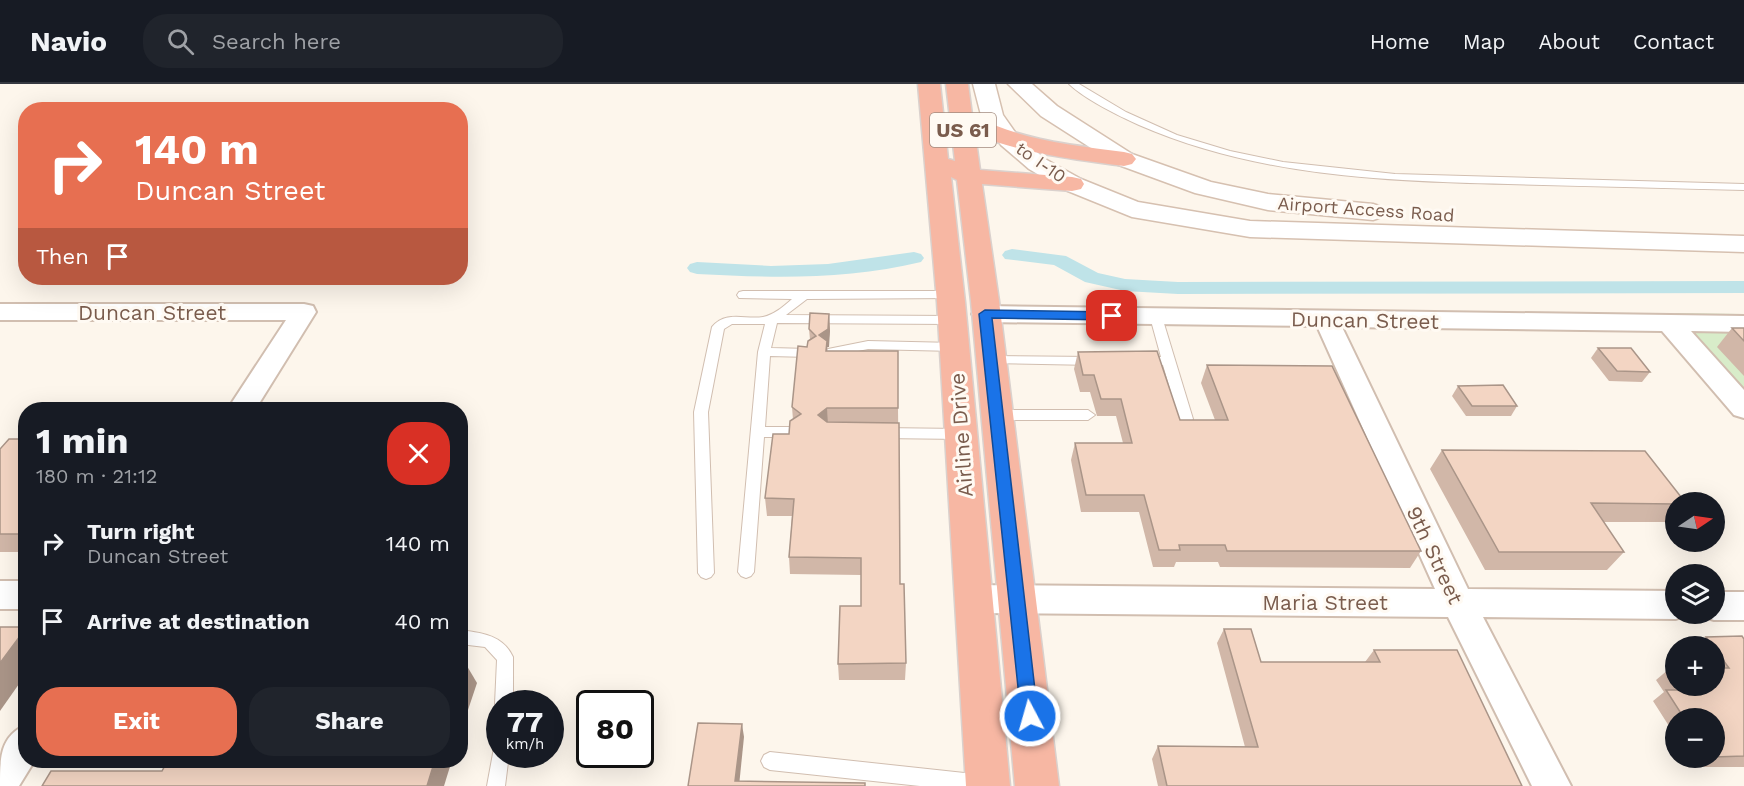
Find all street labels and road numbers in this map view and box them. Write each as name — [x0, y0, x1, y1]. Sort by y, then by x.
road number: US 61 — [930, 113, 996, 147]
street label: to I-10 — [1012, 137, 1070, 187]
street label: Airport Access Road — [1277, 192, 1455, 226]
street label: Duncan Street — [78, 300, 226, 325]
street label: Duncan Street — [1291, 306, 1439, 334]
street label: Airline Drive — [944, 372, 978, 498]
street label: 9th Street — [1401, 502, 1469, 608]
street label: Maria Street — [1262, 590, 1388, 615]

